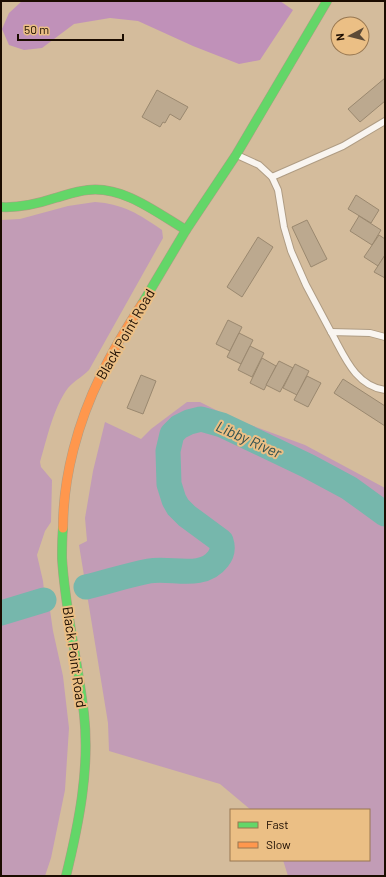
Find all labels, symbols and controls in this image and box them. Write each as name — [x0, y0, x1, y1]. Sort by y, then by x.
scale bar — [18, 16, 123, 42]
north arrow — [330, 16, 370, 56]
text: 50 m — [24, 22, 49, 36]
text: N — [333, 33, 346, 42]
street label: Black Point Road — [92, 286, 158, 382]
water label: Libby River — [214, 417, 285, 462]
street label: Black Point Road — [59, 605, 91, 709]
legend — [230, 809, 370, 861]
text: Fast — [266, 817, 289, 831]
text: Slow — [266, 837, 291, 851]

